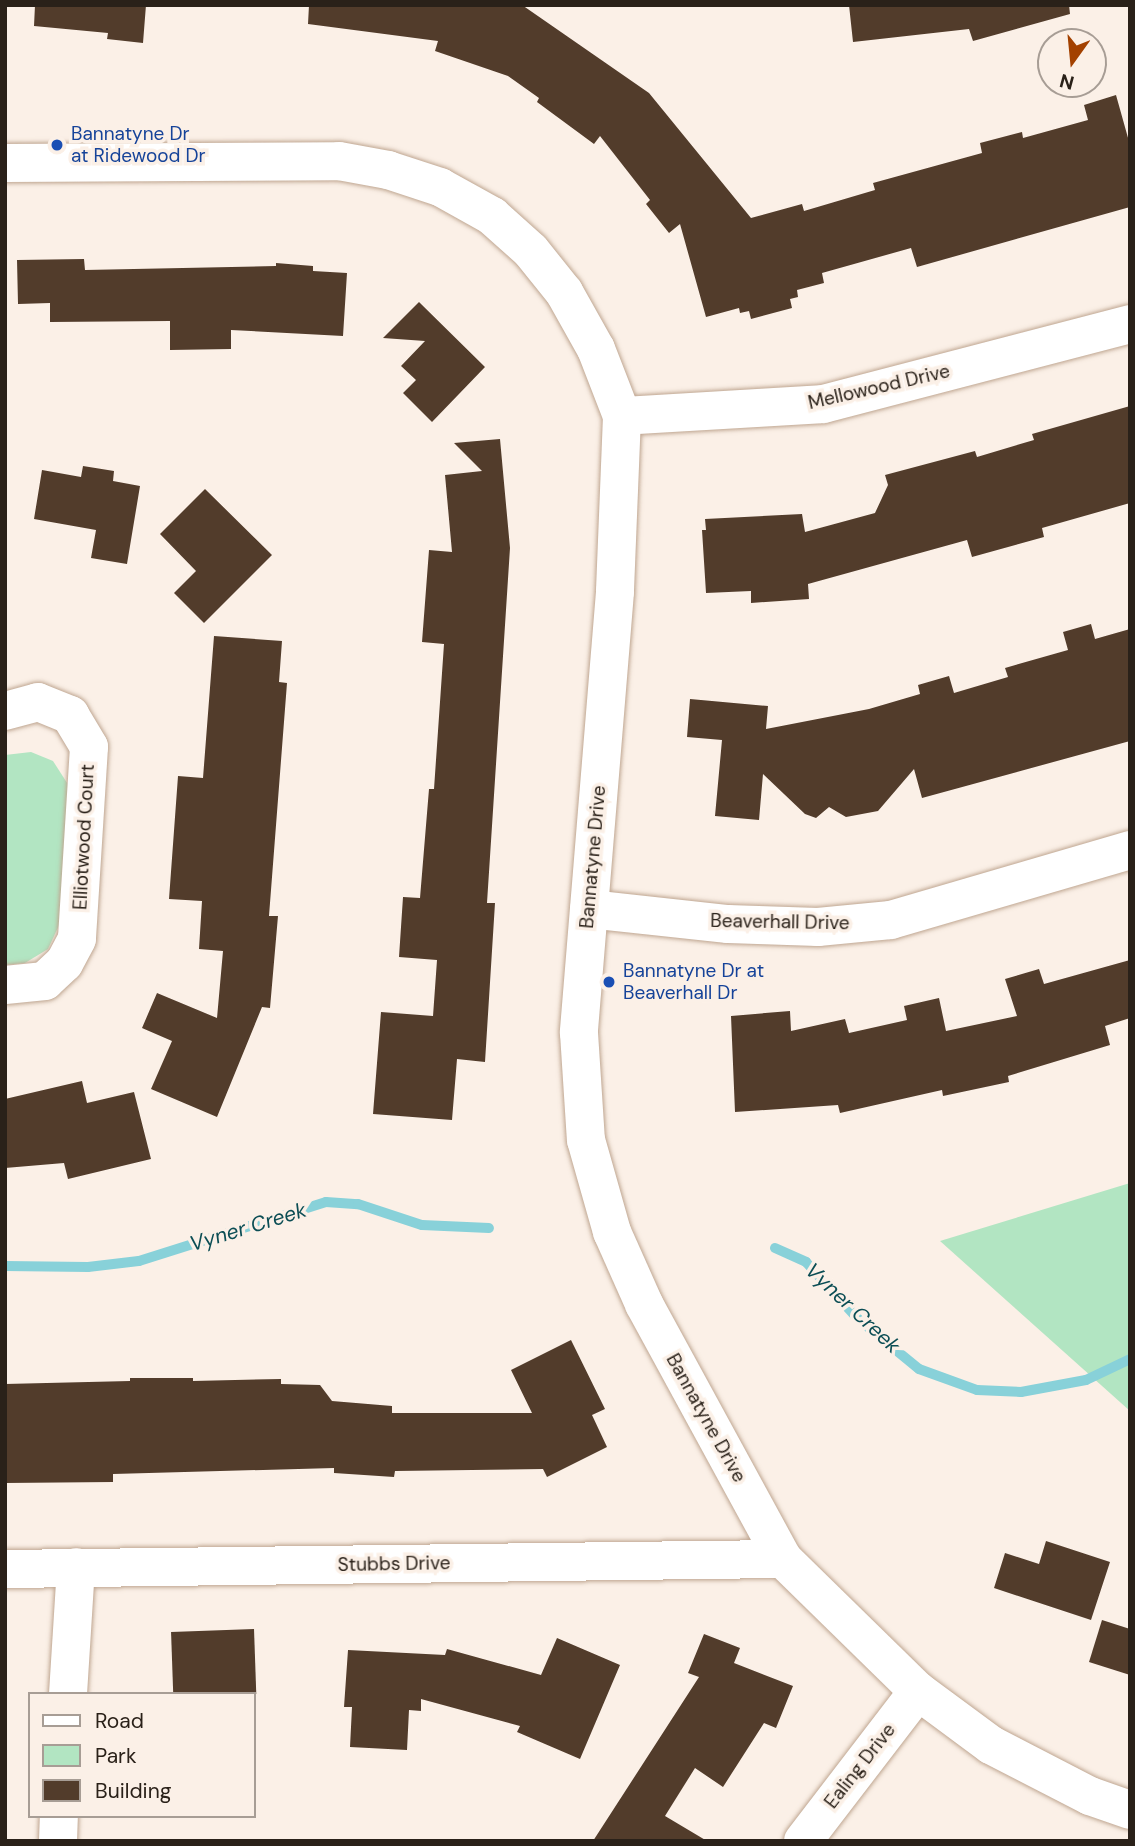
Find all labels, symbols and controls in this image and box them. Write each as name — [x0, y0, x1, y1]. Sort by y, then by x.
north arrow — [1037, 28, 1107, 98]
text: N — [1057, 68, 1077, 96]
place label: Bannatyne Dr at Ridewood Dr — [71, 123, 205, 167]
marker: Bannatyne Dr at Ridewood Dr — [49, 137, 65, 153]
street label: Mellowood Drive — [806, 360, 952, 414]
street label: Elliotwood Court — [69, 764, 99, 910]
street label: Bannatyne Drive — [575, 785, 611, 929]
street label: Beaverhall Drive — [710, 909, 850, 935]
place label: Bannatyne Dr at Beaverhall Dr — [623, 960, 764, 1004]
marker: Bannatyne Dr at Beaverhall Dr — [601, 974, 617, 990]
water label: Vyner Creek — [187, 1197, 309, 1257]
water label: Vyner Creek — [800, 1258, 906, 1358]
street label: Bannatyne Drive — [661, 1350, 751, 1486]
street label: Stubbs Drive — [337, 1552, 451, 1576]
legend — [28, 1692, 256, 1818]
text: Road — [95, 1707, 144, 1735]
street label: Ealing Drive — [820, 1719, 900, 1813]
text: Park — [95, 1742, 136, 1770]
text: Building — [95, 1777, 171, 1805]

